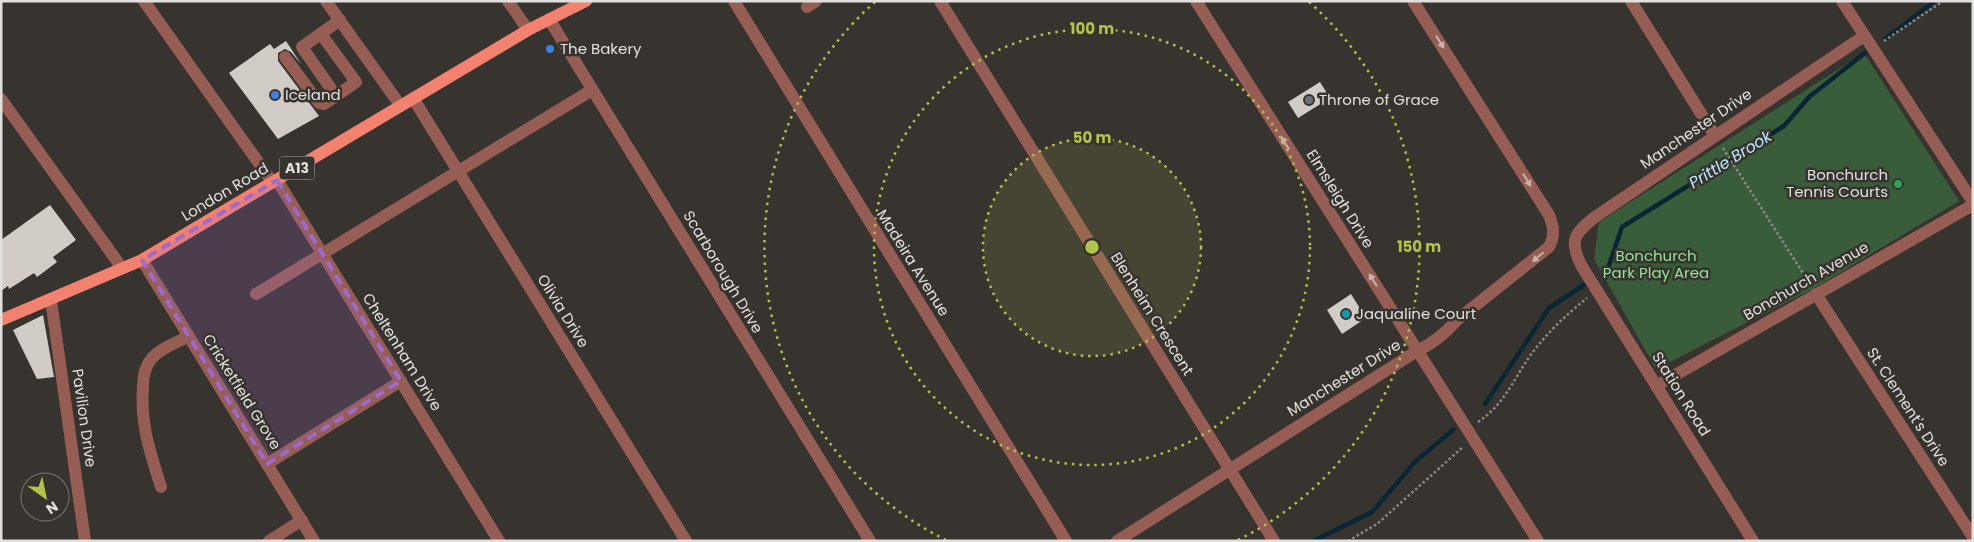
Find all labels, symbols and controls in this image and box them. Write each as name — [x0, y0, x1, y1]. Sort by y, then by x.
text: 100 m — [1070, 18, 1114, 39]
one-way arrow — [1435, 36, 1444, 49]
place label: The Bakery — [560, 38, 642, 59]
marker: The Bakery — [544, 43, 556, 55]
street label: Manchester Drive — [1636, 83, 1756, 174]
place label: Iceland — [285, 84, 341, 105]
marker: Iceland — [269, 89, 281, 101]
place label: Throne of Grace — [1319, 89, 1439, 110]
marker: Throne of Grace — [1303, 94, 1315, 106]
water label: Prittle Brook — [1684, 124, 1777, 194]
text: 50 m — [1073, 127, 1111, 148]
one-way arrow — [1281, 136, 1290, 149]
street label: Elmsleigh Drive — [1302, 145, 1379, 252]
road number: A13 — [280, 156, 314, 180]
street label: London Road — [177, 157, 272, 226]
place label: Bonchurch Tennis Courts — [1786, 164, 1888, 202]
one-way arrow — [1522, 173, 1531, 186]
marker: Bonchurch Tennis Courts — [1892, 178, 1904, 190]
street label: Madeira Avenue — [872, 205, 955, 320]
street label: Scarborough Drive — [678, 207, 768, 337]
text: 150 m — [1397, 236, 1441, 257]
street label: Bonchurch Avenue — [1739, 236, 1872, 325]
centre of rings — [1083, 238, 1101, 256]
park label: Bonchurch Park Play Area — [1603, 245, 1709, 283]
street label: Blenheim Crescent — [1106, 248, 1199, 379]
one-way arrow — [1533, 251, 1545, 263]
street label: Olivia Drive — [533, 270, 594, 352]
one-way arrow — [1368, 273, 1377, 286]
street label: Cheltenham Drive — [358, 289, 447, 415]
place label: Jaqualine Court — [1356, 303, 1476, 324]
marker: Jaqualine Court — [1340, 308, 1352, 320]
street label: Cricketfield Grove — [198, 330, 287, 454]
street label: Manchester Drive — [1283, 334, 1405, 421]
street label: St. Clement's Drive — [1862, 343, 1955, 470]
street label: Station Road — [1647, 348, 1716, 440]
street label: Pavilion Drive — [67, 367, 102, 468]
north arrow — [20, 472, 70, 522]
text: N — [42, 497, 62, 519]

